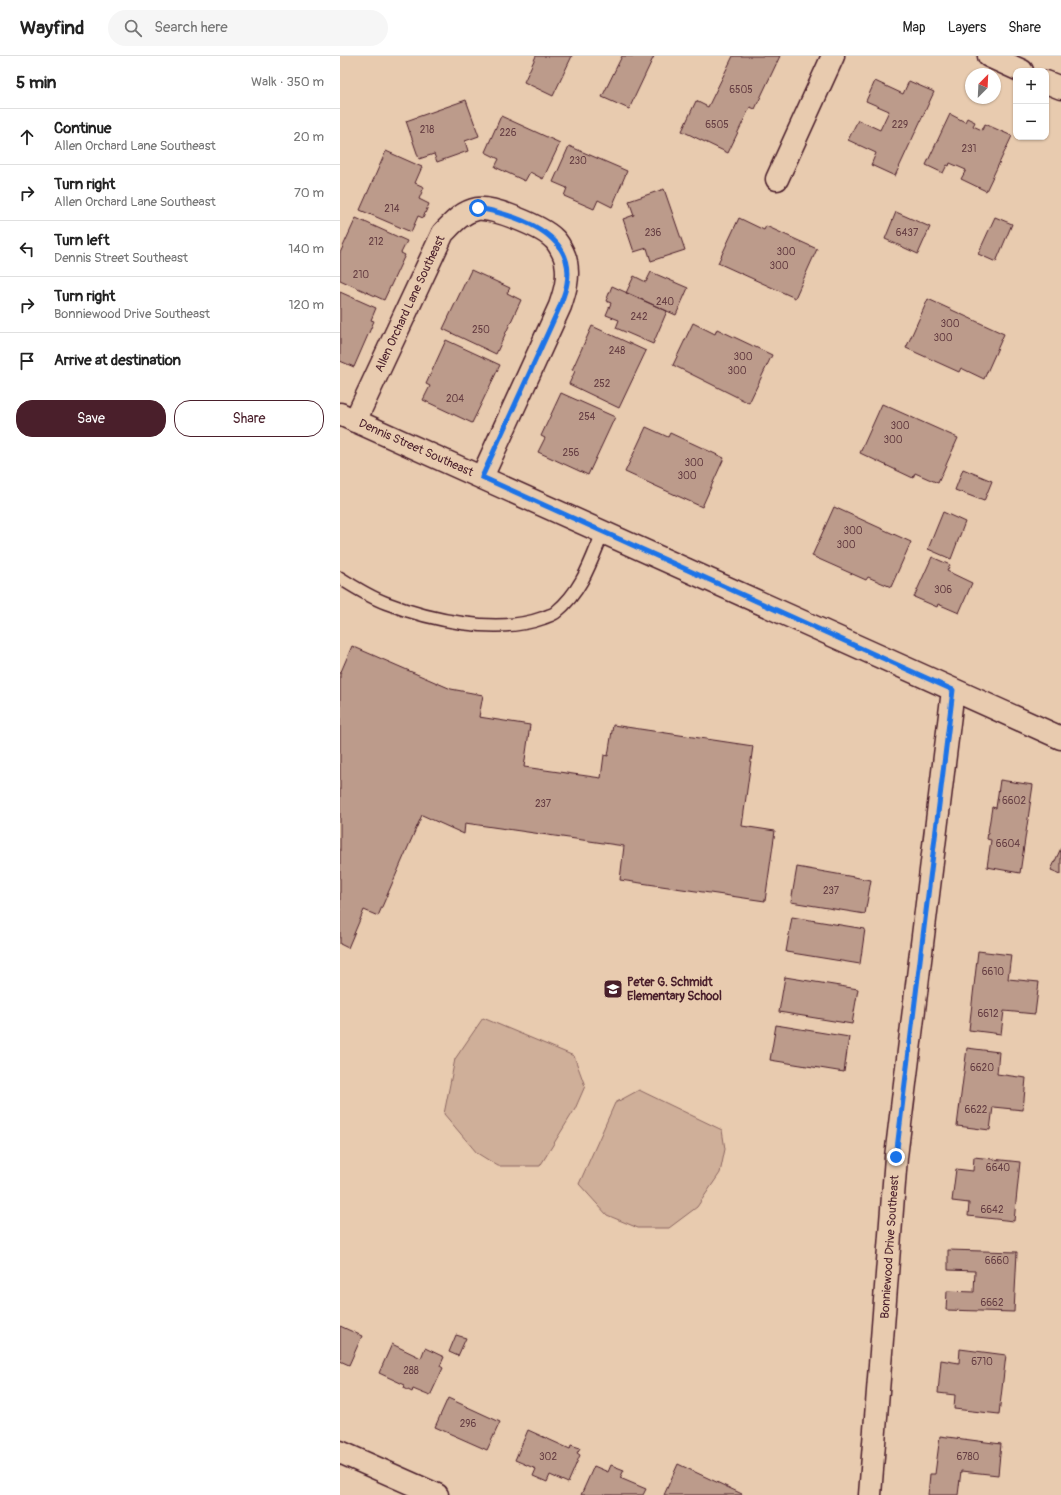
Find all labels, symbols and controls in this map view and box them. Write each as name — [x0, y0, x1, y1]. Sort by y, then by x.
search box — [108, 10, 388, 46]
text: Wayfind — [20, 16, 84, 40]
icon: search — [122, 17, 144, 39]
text: Search here — [154, 18, 228, 37]
text: Map — [903, 19, 926, 36]
text: Layers — [948, 19, 986, 36]
text: Share — [1008, 19, 1041, 36]
north arrow — [965, 68, 1001, 104]
map controls — [1013, 68, 1049, 140]
button: + — [1013, 68, 1049, 104]
text: 5 min — [16, 72, 56, 93]
text: Walk · 350 m — [251, 74, 324, 90]
house number: 6505 — [729, 84, 753, 96]
button: − — [1013, 104, 1049, 140]
text: Continue — [54, 119, 112, 138]
house number: 6505 — [705, 119, 729, 131]
house number: 229 — [892, 119, 908, 131]
house number: 218 — [420, 124, 434, 136]
icon: ahead — [16, 126, 38, 148]
house number: 226 — [500, 127, 517, 139]
text: 20 m — [293, 129, 324, 145]
text: Allen Orchard Lane Southeast — [54, 138, 216, 154]
house number: 231 — [962, 143, 976, 155]
house number: 230 — [569, 155, 587, 167]
text: Turn right — [54, 175, 115, 194]
icon: right — [16, 182, 38, 204]
text: 70 m — [294, 185, 324, 201]
text: Allen Orchard Lane Southeast — [54, 194, 216, 210]
route start — [469, 199, 487, 217]
house number: 214 — [384, 203, 400, 215]
house number: 236 — [645, 227, 662, 239]
house number: 6437 — [896, 227, 919, 239]
text: Turn left — [54, 231, 110, 250]
street label: Allen Orchard Lane Southeast — [372, 233, 448, 375]
house number: 212 — [368, 236, 384, 248]
icon: left — [16, 238, 38, 260]
text: 140 m — [288, 241, 324, 257]
house number: 300 — [776, 246, 796, 258]
text: Dennis Street Southeast — [54, 250, 188, 266]
house number: 300 — [769, 260, 789, 272]
house number: 210 — [353, 269, 369, 281]
text: Turn right — [54, 287, 115, 306]
icon: right — [16, 294, 38, 316]
house number: 240 — [656, 296, 674, 308]
text: 120 m — [288, 297, 324, 313]
text: Bonniewood Drive Southeast — [54, 306, 210, 322]
house number: 242 — [631, 311, 648, 323]
house number: 300 — [940, 318, 960, 330]
house number: 250 — [472, 324, 490, 336]
house number: 300 — [933, 332, 953, 344]
house number: 248 — [609, 345, 625, 357]
icon: arrive — [16, 350, 38, 372]
text: Arrive at destination — [54, 351, 181, 370]
house number: 300 — [733, 351, 753, 363]
house number: 300 — [727, 365, 747, 377]
house number: 252 — [594, 378, 611, 390]
house number: 204 — [446, 393, 464, 405]
button: Save — [16, 400, 166, 437]
button: Share — [174, 400, 324, 437]
house number: 254 — [579, 411, 596, 423]
street label: Dennis Street Southeast — [356, 416, 476, 480]
house number: 300 — [890, 420, 910, 432]
house number: 300 — [883, 434, 903, 446]
house number: 256 — [563, 447, 580, 459]
house number: 300 — [684, 457, 704, 469]
house number: 300 — [677, 470, 697, 482]
house number: 300 — [843, 525, 863, 537]
house number: 300 — [836, 539, 856, 551]
house number: 306 — [934, 584, 952, 596]
house number: 6602 — [1002, 795, 1026, 807]
house number: 237 — [535, 798, 552, 810]
house number: 6604 — [996, 838, 1020, 850]
house number: 237 — [823, 885, 840, 897]
house number: 6610 — [982, 966, 1004, 978]
place label: Peter G. Schmidt Elementary School — [627, 975, 722, 1004]
school or university icon: Peter G. Schmidt Elementary School — [602, 978, 624, 1000]
house number: 6612 — [977, 1008, 999, 1020]
house number: 6620 — [970, 1062, 994, 1074]
house number: 6622 — [965, 1104, 988, 1116]
route end — [887, 1148, 905, 1166]
house number: 6640 — [986, 1162, 1010, 1174]
street label: Bonniewood Drive Southeast — [877, 1174, 903, 1319]
house number: 6642 — [980, 1204, 1004, 1216]
house number: 6660 — [985, 1255, 1009, 1267]
house number: 6662 — [980, 1297, 1004, 1309]
house number: 6710 — [971, 1356, 993, 1368]
house number: 288 — [403, 1365, 419, 1377]
house number: 296 — [460, 1418, 476, 1430]
house number: 302 — [539, 1451, 557, 1463]
house number: 6780 — [957, 1451, 980, 1463]

